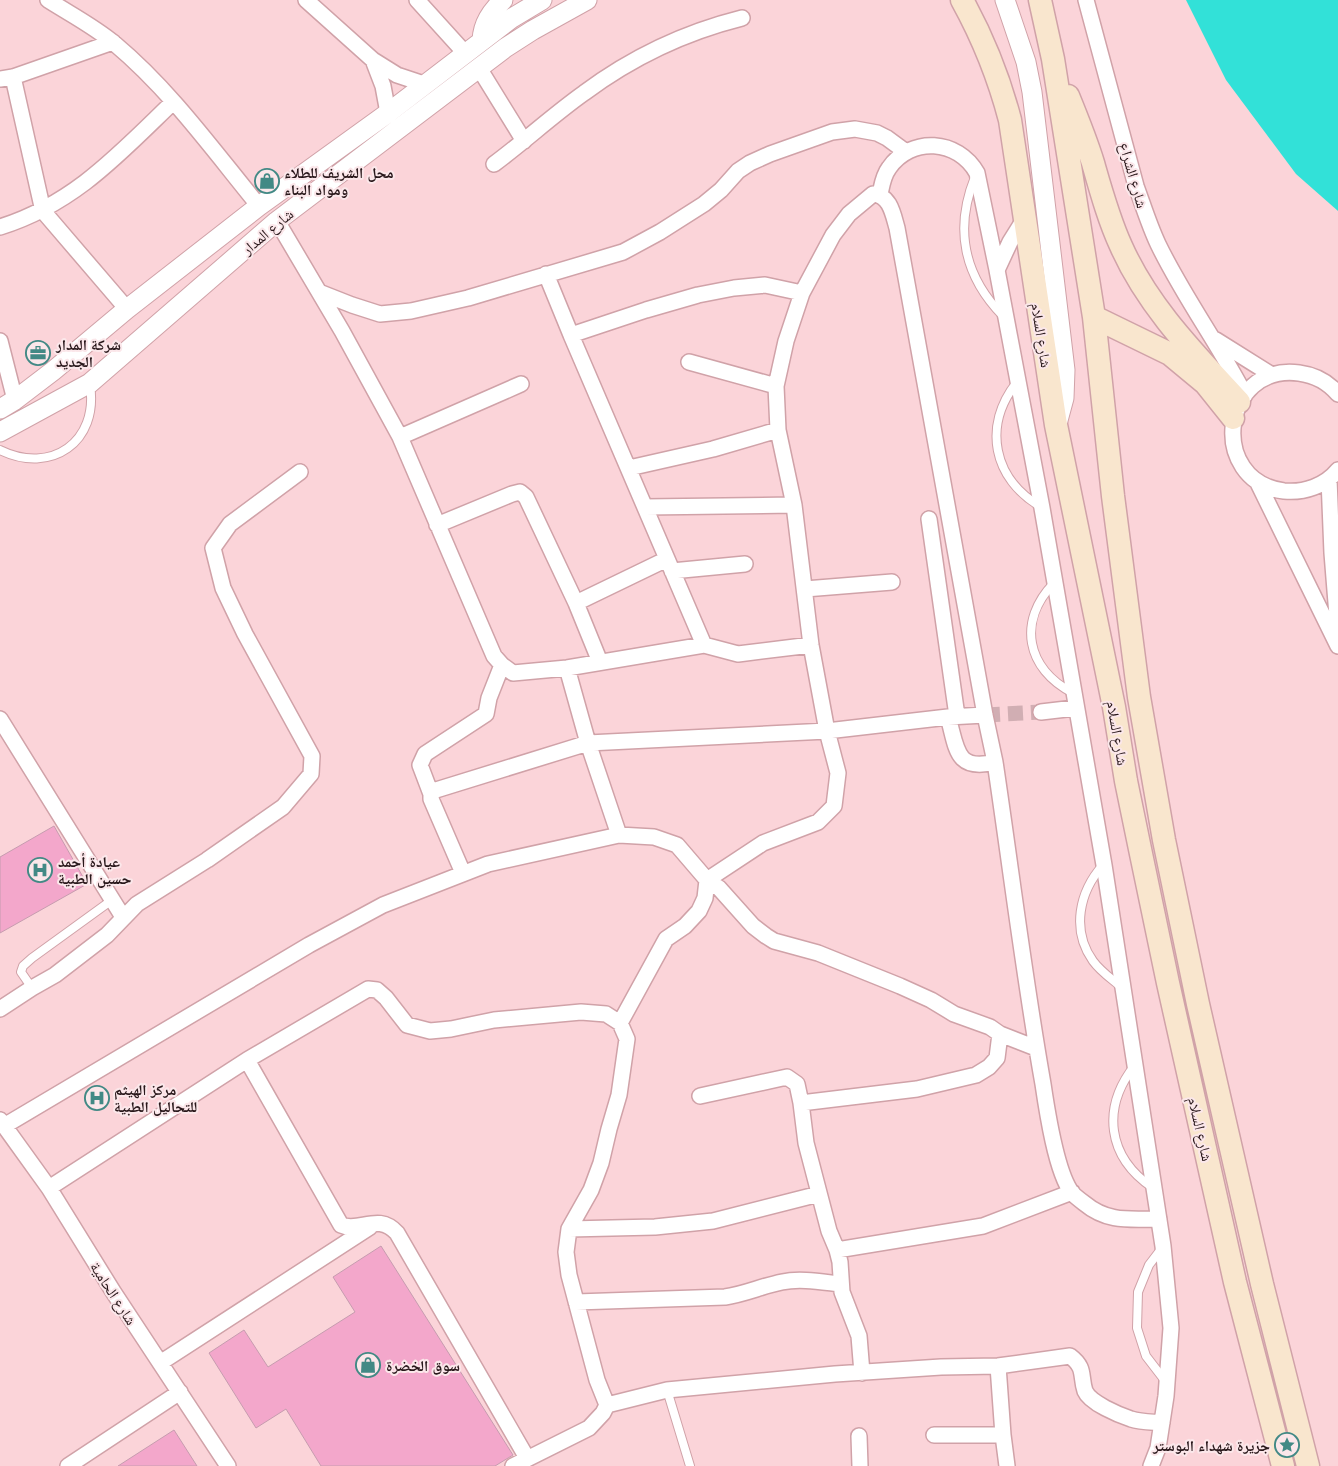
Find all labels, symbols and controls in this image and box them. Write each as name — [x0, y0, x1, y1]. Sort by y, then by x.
street label: شارع الشراع — [1114, 140, 1153, 211]
place label: محل الشريف للطلاء ومواد البناء — [284, 162, 394, 199]
shop icon: محل الشريف للطلاء ومواد البناء — [254, 168, 280, 194]
street label: شارع المدار — [236, 203, 298, 260]
street label: شارع السلام — [1026, 301, 1057, 369]
place label: شركة المدار الجديد — [55, 334, 121, 371]
office icon: شركة المدار الجديد — [25, 340, 51, 366]
street label: شارع السلام — [1101, 699, 1134, 767]
place label: عيادة أحمد حسين الطبية — [58, 851, 132, 888]
hospital icon: عيادة أحمد حسين الطبية — [27, 857, 53, 883]
place label: مركز الهيثم للتحاليل الطبية — [114, 1079, 197, 1116]
hospital icon: مركز الهيثم للتحاليل الطبية — [84, 1085, 110, 1111]
street label: شارع السلام — [1183, 1095, 1218, 1163]
street label: شارع الحامية — [85, 1257, 142, 1329]
shop icon: سوق الخضرة — [355, 1352, 381, 1378]
place label: سوق الخضرة — [386, 1355, 460, 1375]
place icon: جزيرة شهداﺀ البوستر — [1274, 1432, 1300, 1458]
place label: جزيرة شهداﺀ البوستر — [1152, 1435, 1270, 1455]

